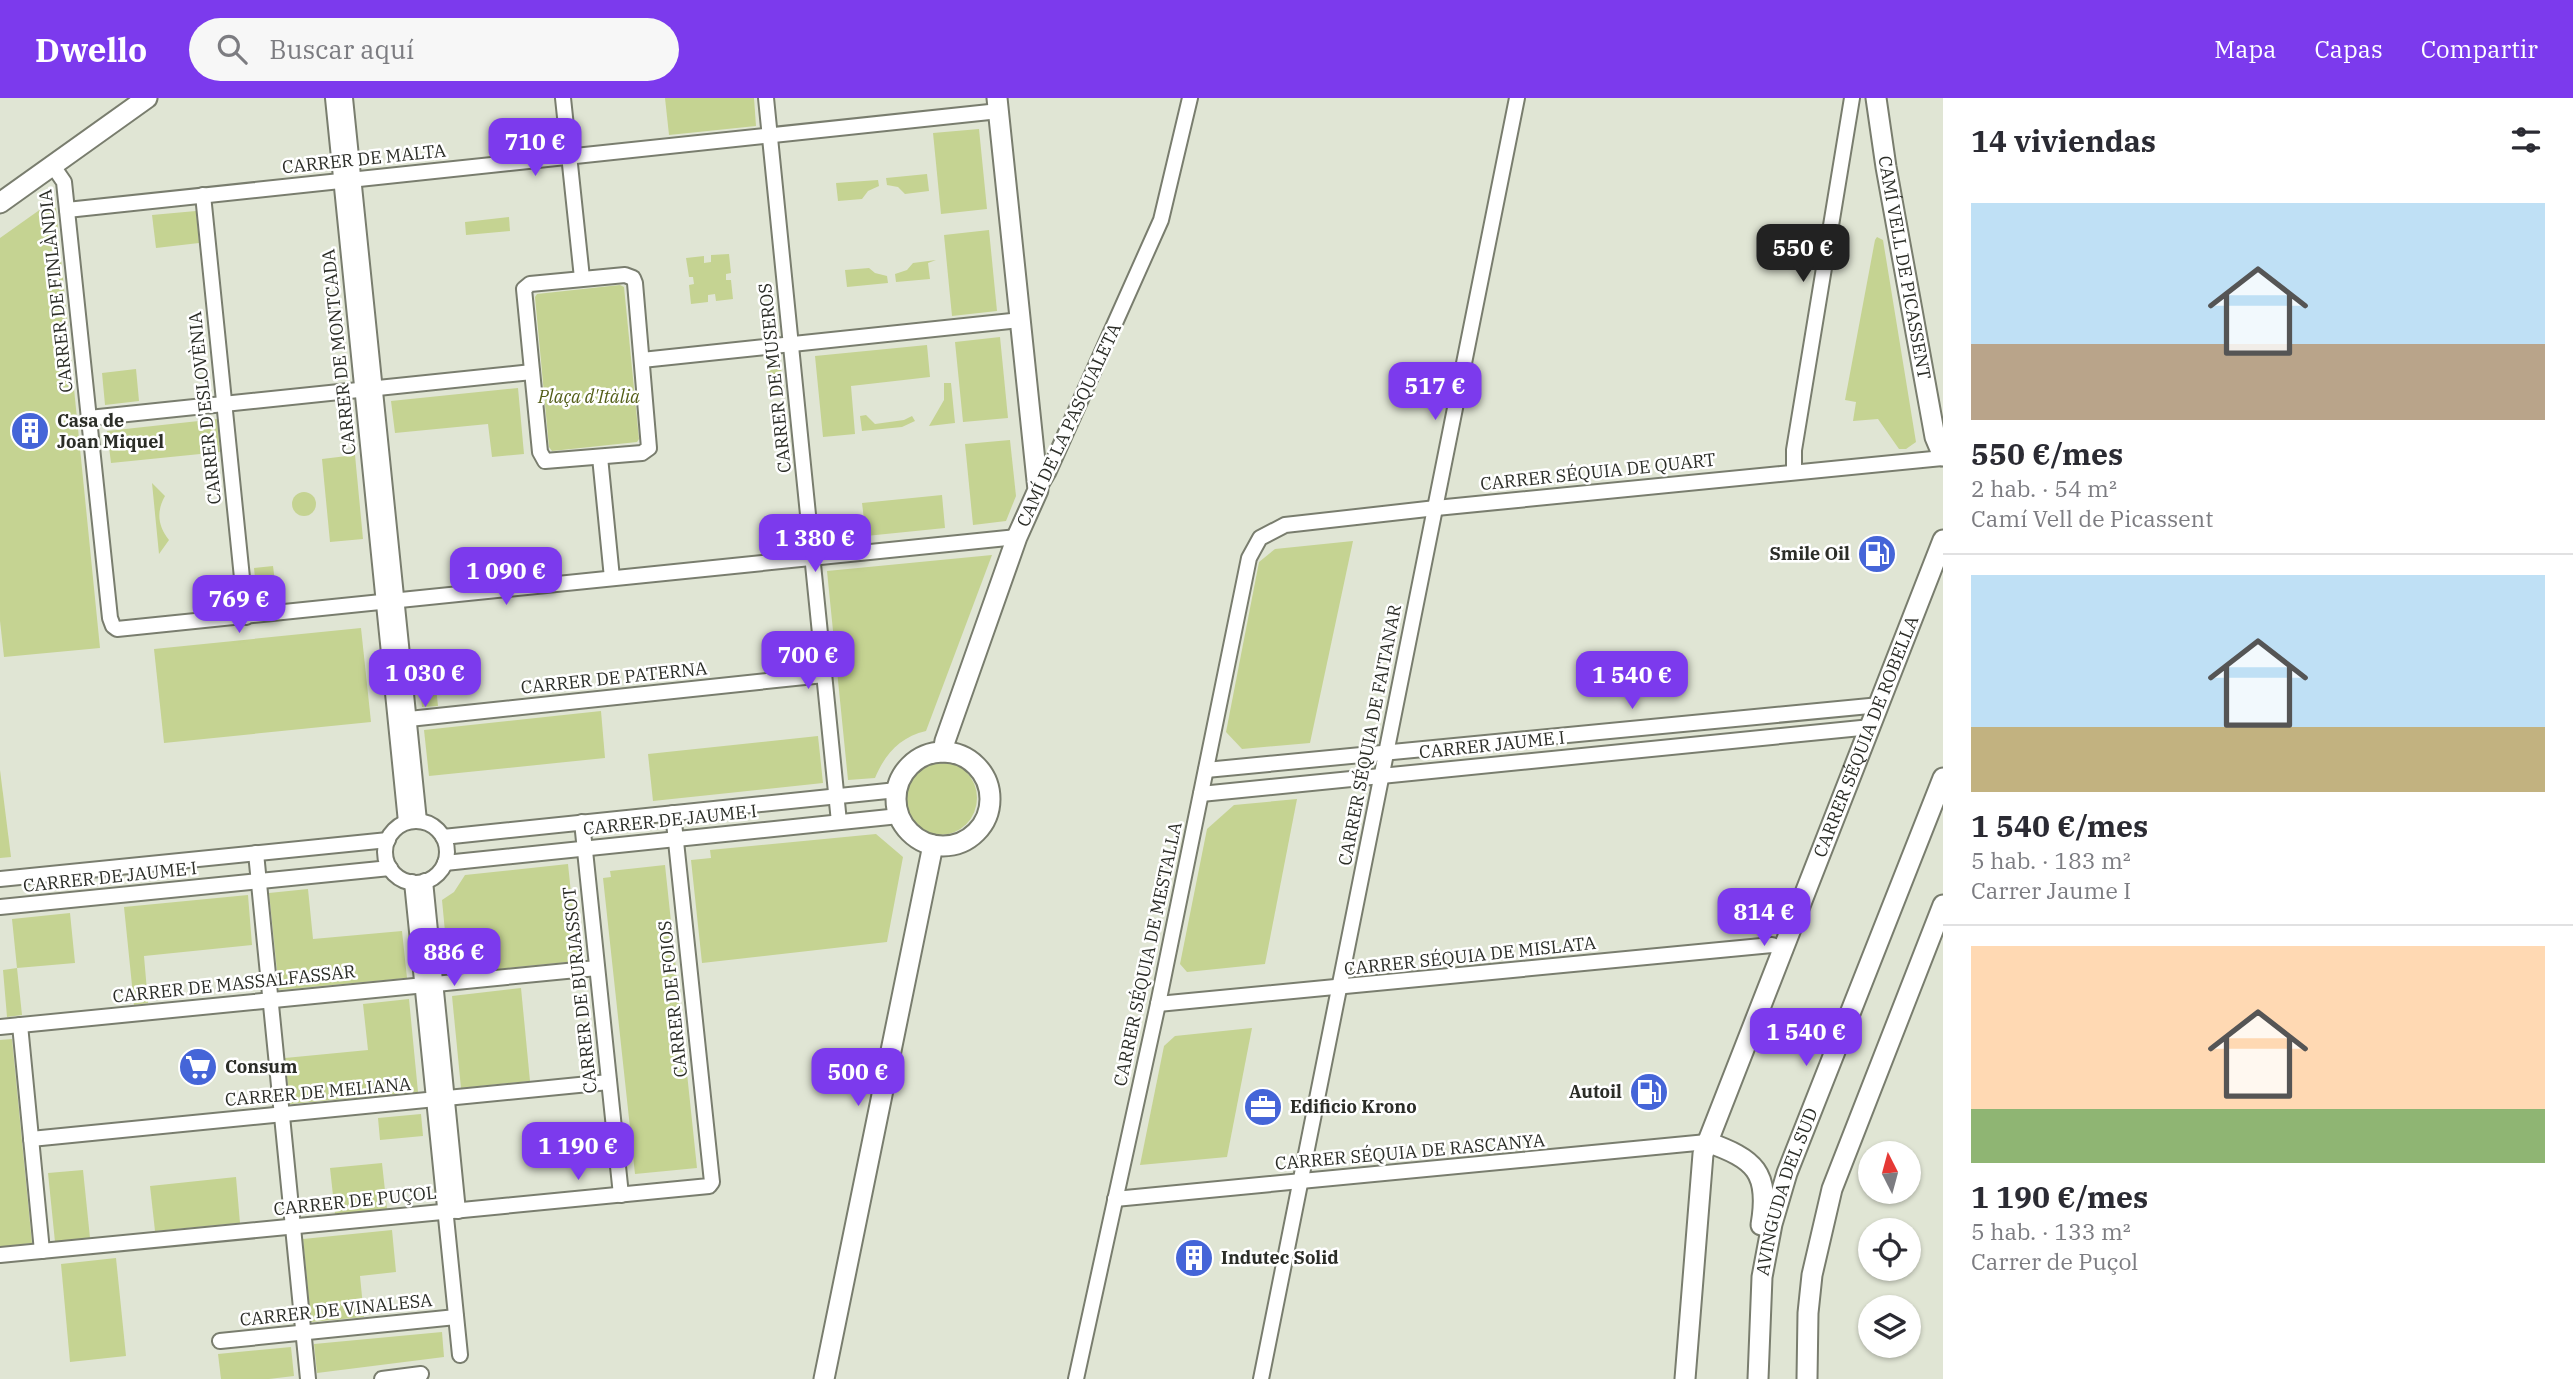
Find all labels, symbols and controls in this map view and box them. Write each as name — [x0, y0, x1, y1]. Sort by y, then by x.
search box — [189, 18, 679, 81]
text: Dwello — [35, 28, 147, 71]
icon: search — [213, 30, 251, 68]
text: Buscar aquí — [269, 32, 414, 66]
text: Mapa — [2214, 33, 2276, 65]
text: Capas — [2314, 33, 2383, 65]
text: Compartir — [2421, 33, 2538, 65]
pin: 710 € — [486, 118, 584, 178]
text: 14 viviendas — [1971, 121, 2156, 160]
icon: filters — [2507, 121, 2545, 159]
text: 710 € — [504, 126, 566, 156]
street label: CARRER DE MALTA — [281, 138, 448, 179]
street label: CAMÍ VELL DE PICASSENT — [1873, 154, 1936, 382]
street label: CARRER DE FINLÀNDIA — [33, 188, 78, 394]
pin: 550 € — [1754, 225, 1852, 284]
text: 550 € — [1772, 232, 1834, 262]
street label: CARRER DE MONTCADA — [316, 247, 361, 456]
icon: home — [2195, 248, 2321, 374]
street label: CARRER DE MUSEROS — [753, 282, 796, 474]
street label: CARRER D'ESLOVÈNIA — [183, 310, 226, 506]
street label: CAMÍ DE LA PASQUALETA — [1011, 319, 1126, 530]
pin: 517 € — [1386, 362, 1484, 422]
text: 517 € — [1404, 370, 1466, 400]
park label: Plaça d'Itàlia — [537, 385, 640, 408]
place label: Casa de Joan Miquel — [57, 409, 164, 453]
building icon: Casa de Joan Miquel — [9, 410, 51, 452]
text: 550 €/mes — [1971, 434, 2123, 473]
street label: CARRER SÉQUIA DE QUART — [1479, 448, 1717, 495]
text: 2 hab. · 54 m² — [1971, 473, 2117, 503]
text: Camí Vell de Picassent — [1971, 503, 2213, 533]
pin: 1 380 € — [750, 514, 880, 574]
text: 1 380 € — [775, 522, 855, 552]
fuel station icon: Smile Oil — [1856, 533, 1898, 575]
place label: Smile Oil — [1770, 542, 1850, 565]
pin: 1 090 € — [441, 547, 571, 607]
text: 1 090 € — [466, 555, 546, 585]
pin: 769 € — [190, 575, 288, 635]
text: 769 € — [208, 583, 270, 613]
street label: CARRER SÉQUIA DE FAITANAR — [1333, 602, 1406, 867]
street label: CARRER SÉQUIA DE ROBELLA — [1808, 612, 1924, 860]
icon: home — [2195, 620, 2321, 746]
pin: 700 € — [759, 632, 857, 691]
text: 700 € — [777, 639, 839, 669]
pin: 1 030 € — [360, 650, 490, 709]
pin: 1 540 € — [1567, 652, 1697, 711]
street label: CARRER DE PATERNA — [519, 656, 709, 699]
text: 1 030 € — [385, 657, 465, 687]
text: 1 540 € — [1592, 659, 1672, 689]
street label: CARRER JAUME I — [1418, 725, 1566, 764]
street label: CARRER DE JAUME I — [582, 799, 758, 840]
text: 1 540 €/mes — [1971, 806, 2148, 845]
street label: CARRER SÉQUIA DE MESTALLA — [1108, 819, 1187, 1088]
text: 5 hab. · 183 m² — [1971, 845, 2131, 875]
street label: CARRER DE JAUME I — [22, 856, 198, 897]
text: Carrer Jaume I — [1971, 875, 2131, 905]
street label: CARRER DE BURJASSOT — [557, 885, 602, 1095]
pin: 814 € — [1715, 888, 1813, 948]
text: 814 € — [1733, 896, 1795, 926]
street label: CARRER DE FOIOS — [653, 919, 692, 1079]
pin: 886 € — [405, 928, 503, 988]
street label: CARRER SÉQUIA DE MISLATA — [1343, 931, 1598, 980]
text: 886 € — [423, 936, 485, 966]
street label: CARRER DE MASSALFASSAR — [111, 959, 357, 1008]
icon: home — [2195, 991, 2321, 1117]
pin: 1 540 € — [1741, 1009, 1871, 1068]
text: 1 540 € — [1766, 1016, 1846, 1046]
supermarket icon: Consum — [177, 1046, 219, 1088]
pin: 500 € — [809, 1048, 907, 1108]
place label: Consum — [225, 1055, 298, 1078]
text: 500 € — [827, 1056, 889, 1086]
fuel station icon: Autoil — [1628, 1071, 1670, 1113]
street label: CARRER DE MELIANA — [224, 1072, 413, 1111]
place label: Autoil — [1569, 1080, 1622, 1103]
office icon: Edificio Krono — [1242, 1086, 1284, 1128]
place label: Edificio Krono — [1290, 1095, 1417, 1118]
street label: AVINGUDA DEL SUD — [1751, 1104, 1823, 1277]
pin: 1 190 € — [513, 1122, 643, 1182]
street label: CARRER SÉQUIA DE RASCANYA — [1274, 1128, 1547, 1175]
text: 1 190 € — [538, 1130, 618, 1160]
north arrow — [1858, 1141, 1922, 1204]
map controls — [1858, 1141, 1921, 1358]
text: 1 190 €/mes — [1971, 1177, 2148, 1216]
street label: CARRER DE PUÇOL — [272, 1181, 438, 1220]
text: 5 hab. · 133 m² — [1971, 1216, 2131, 1246]
button: locate — [1858, 1218, 1921, 1281]
building icon: Indutec Solid — [1173, 1237, 1215, 1279]
place label: Indutec Solid — [1221, 1246, 1339, 1269]
text: Carrer de Puçol — [1971, 1246, 2138, 1276]
street label: CARRER DE VINALESA — [239, 1288, 434, 1331]
button: layers — [1858, 1295, 1921, 1358]

